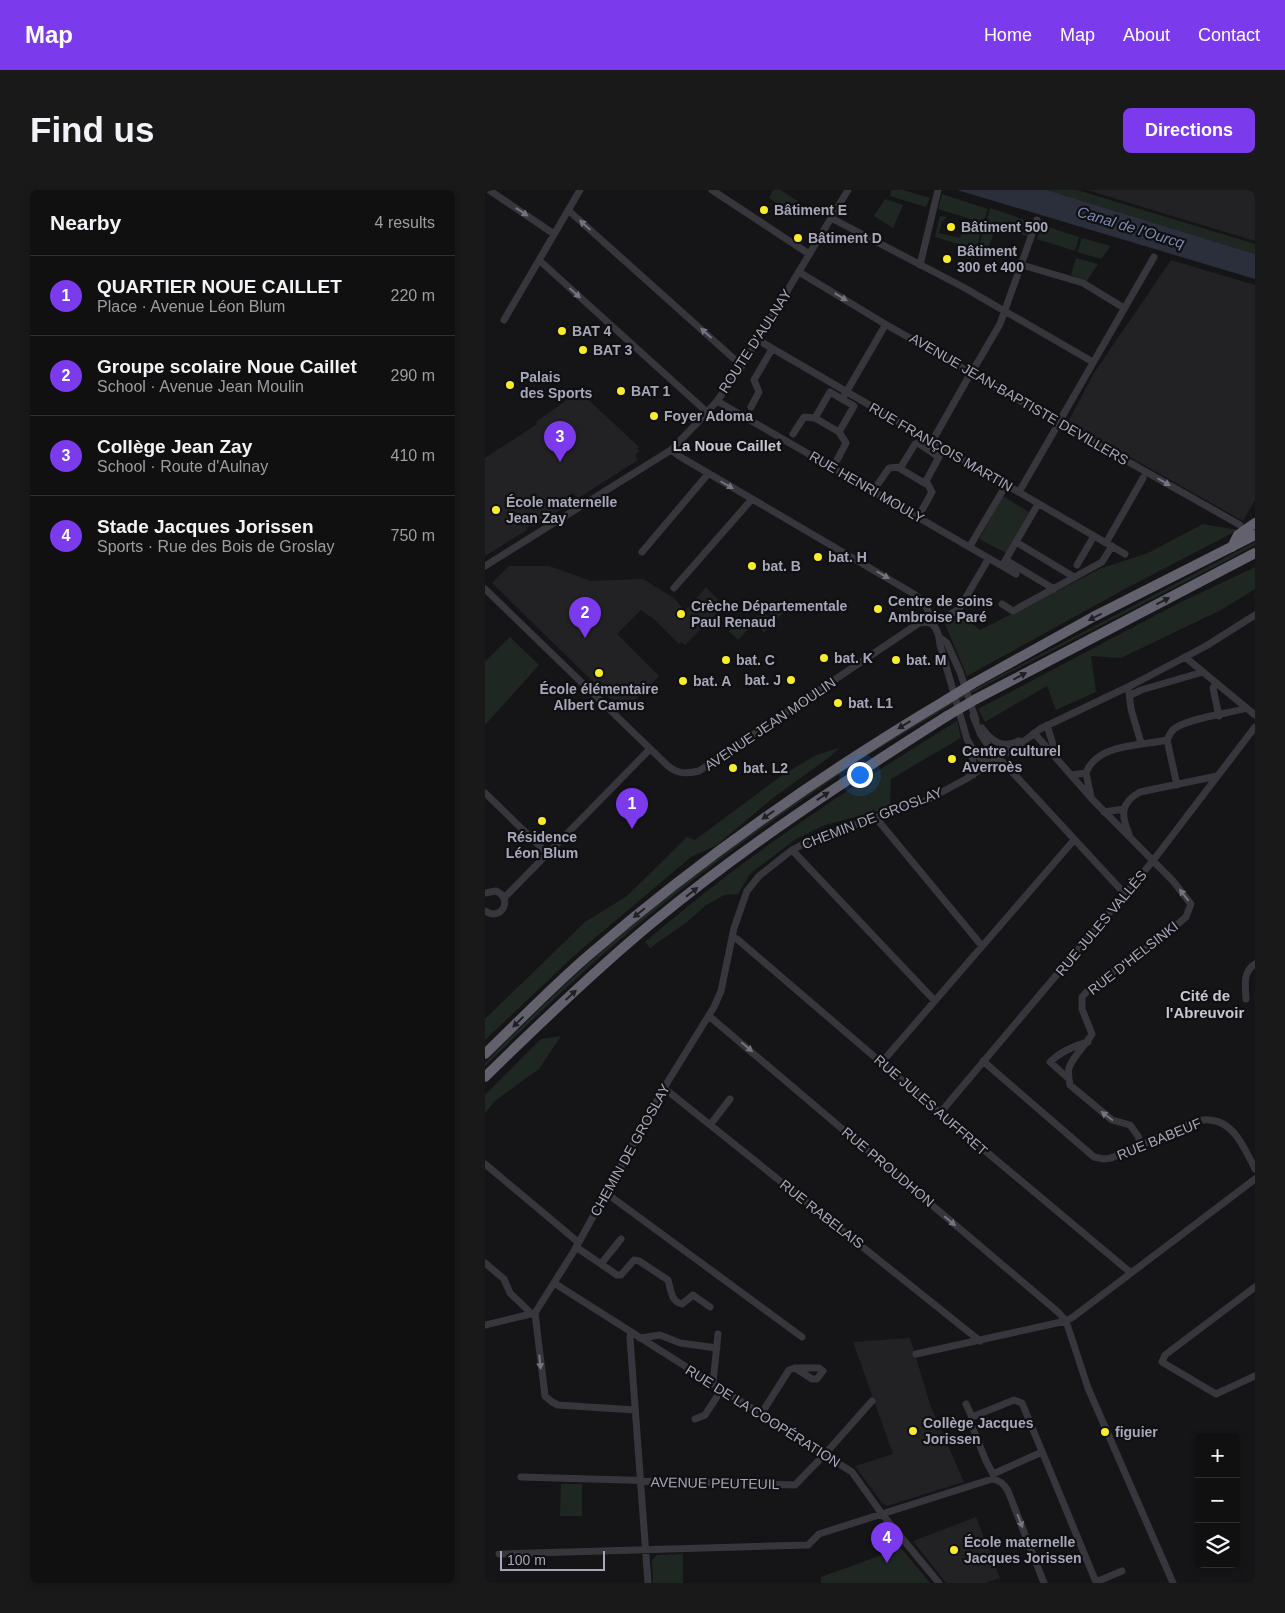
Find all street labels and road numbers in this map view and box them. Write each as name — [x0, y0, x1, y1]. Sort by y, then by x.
street label: ROUTE D'AULNAY — [715, 285, 795, 396]
street label: AVENUE JEAN-BAPTISTE DEVILLERS — [907, 330, 1131, 468]
street label: RUE FRANÇOIS MARTIN — [866, 399, 1016, 495]
street label: RUE HENRI MOULY — [807, 448, 928, 527]
street label: AVENUE JEAN MOULIN — [701, 674, 839, 774]
street label: CHEMIN DE GROSLAY — [800, 784, 945, 852]
street label: RUE JULES VALLÈS — [1052, 867, 1150, 979]
street label: RUE D'HELSINKI — [1085, 918, 1181, 998]
street label: RUE JULES AUFFRET — [871, 1051, 991, 1159]
street label: CHEMIN DE GROSLAY — [587, 1080, 673, 1219]
street label: RUE BABEUF — [1115, 1115, 1203, 1163]
street label: RUE PROUDHON — [839, 1124, 937, 1210]
street label: RUE RABELAIS — [777, 1176, 867, 1252]
street label: RUE DE LA COOPÉRATION — [683, 1362, 843, 1470]
street label: AVENUE PEUTEUIL — [650, 1474, 780, 1492]

